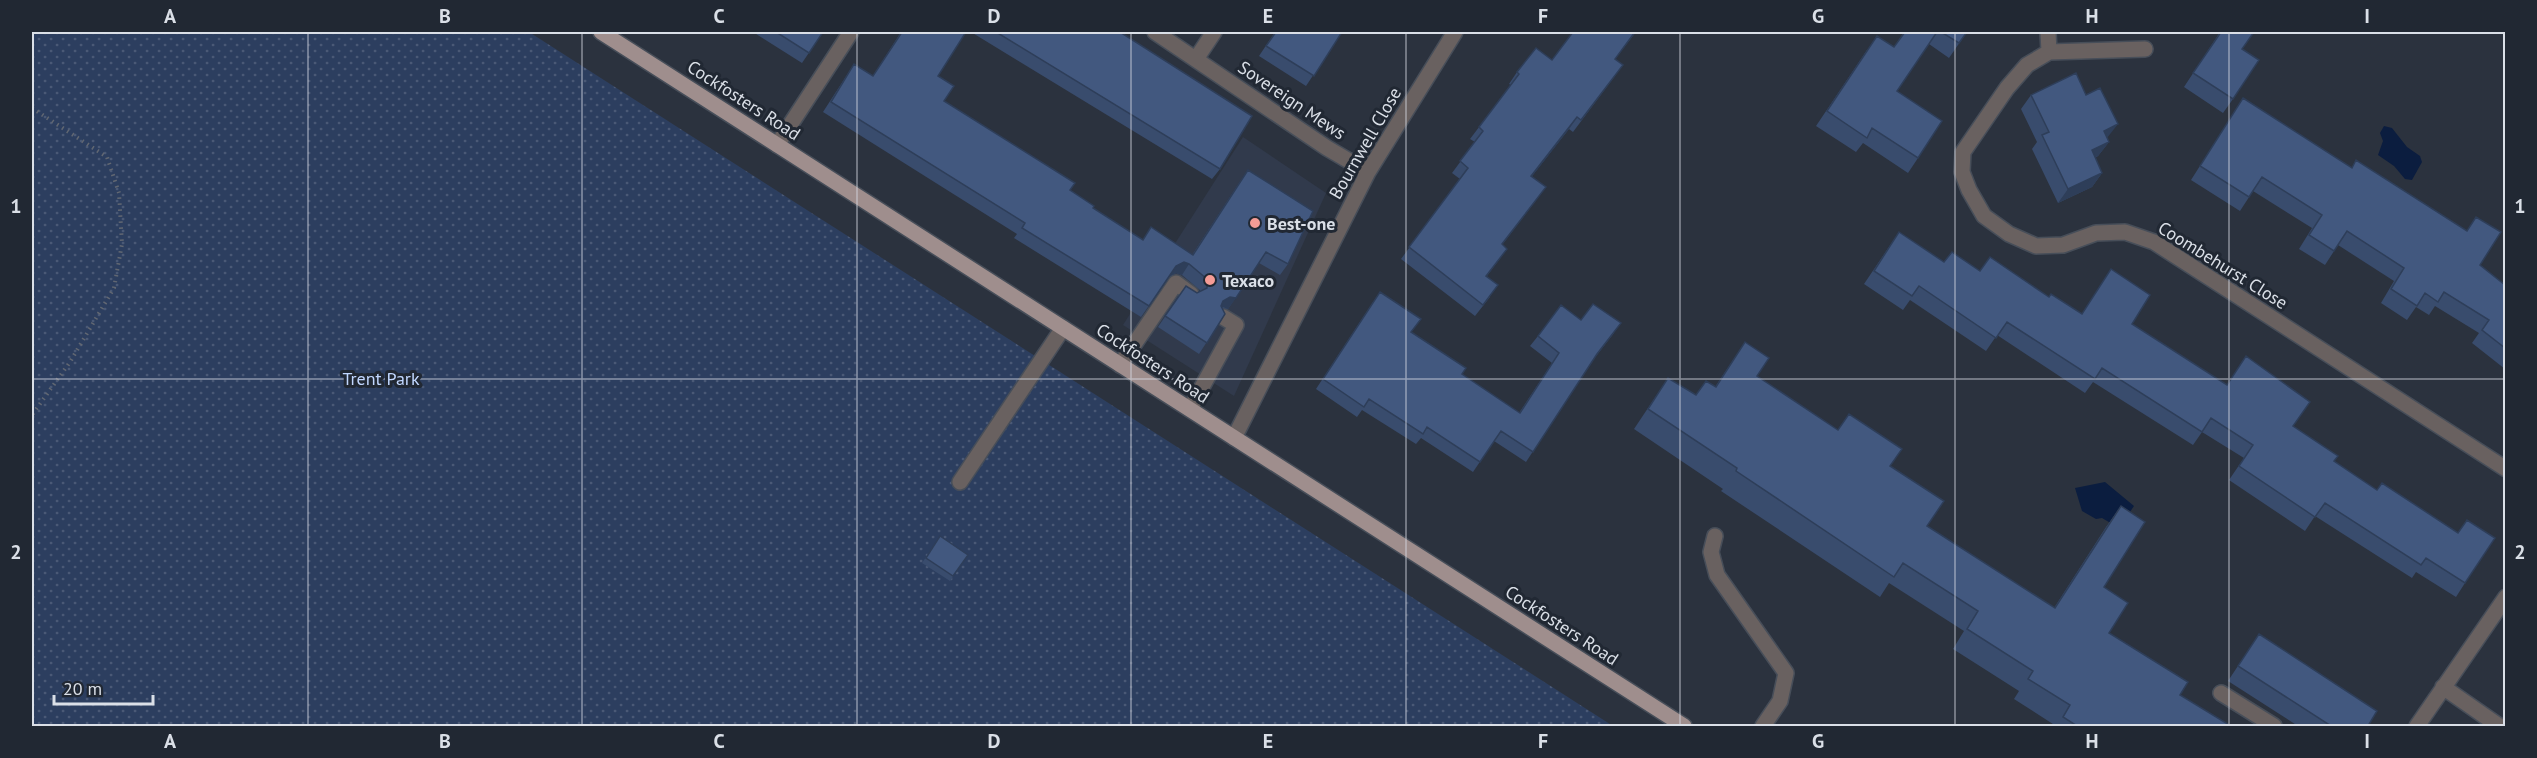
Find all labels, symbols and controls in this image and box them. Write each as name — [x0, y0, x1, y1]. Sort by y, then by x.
text: A — [164, 3, 177, 29]
text: B — [439, 3, 451, 29]
text: C — [713, 3, 725, 29]
text: D — [988, 3, 1001, 29]
text: E — [1263, 3, 1273, 29]
text: F — [1538, 3, 1548, 29]
text: G — [1812, 3, 1824, 29]
text: H — [2085, 3, 2099, 29]
text: I — [2364, 3, 2370, 29]
street label: Cockfosters Road — [683, 55, 805, 145]
street label: Sovereign Mews — [1234, 56, 1350, 144]
street label: Bournwell Close — [1324, 83, 1406, 203]
text: 1 — [10, 193, 22, 219]
text: 1 — [2514, 193, 2526, 219]
place label: Best-one — [1267, 212, 1335, 235]
marker: Best-one — [1248, 216, 1262, 230]
street label: Coombehurst Close — [2154, 216, 2292, 314]
place label: Texaco — [1222, 269, 1275, 292]
marker: Texaco — [1203, 273, 1217, 287]
street label: Cockfosters Road — [1092, 318, 1214, 408]
park label: Trent Park — [342, 367, 420, 390]
text: 2 — [10, 539, 22, 565]
text: 2 — [2514, 539, 2526, 565]
street label: Cockfosters Road — [1501, 580, 1623, 670]
scale bar — [54, 668, 153, 706]
text: 20 m — [63, 677, 102, 700]
text: A — [164, 728, 177, 754]
text: B — [439, 728, 451, 754]
text: C — [713, 728, 725, 754]
text: D — [988, 728, 1001, 754]
text: E — [1263, 728, 1273, 754]
text: F — [1538, 728, 1548, 754]
text: G — [1812, 728, 1824, 754]
text: H — [2085, 728, 2099, 754]
text: I — [2364, 728, 2370, 754]

